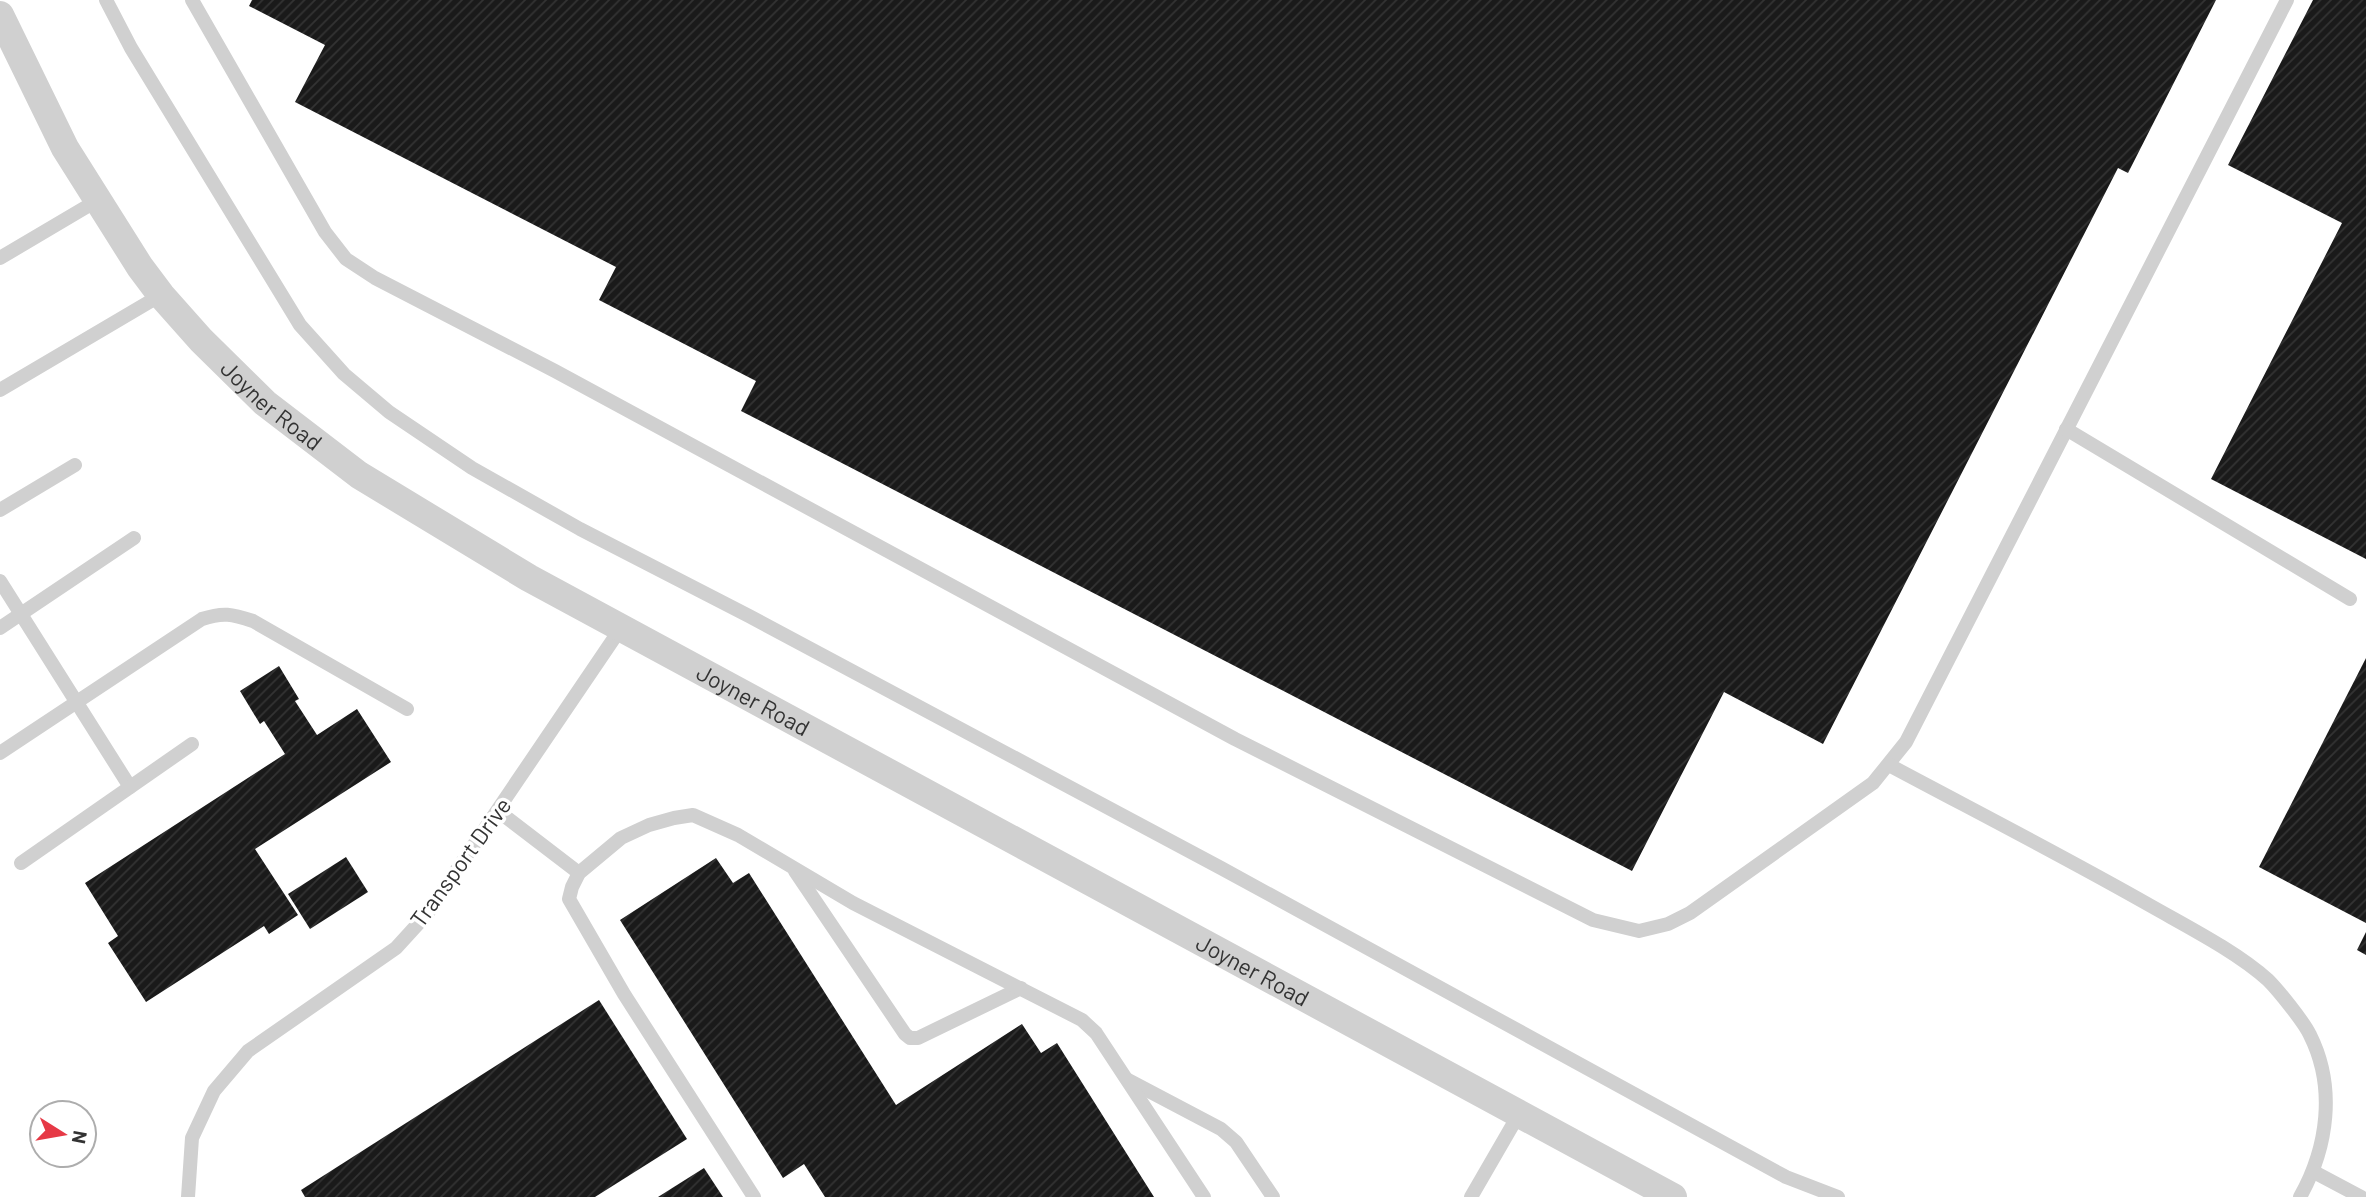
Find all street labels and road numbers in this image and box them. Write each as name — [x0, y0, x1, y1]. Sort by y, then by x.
street label: Joyner Road — [215, 354, 328, 456]
street label: Joyner Road — [692, 658, 815, 741]
street label: Transport Drive — [404, 792, 516, 932]
street label: Joyner Road — [1192, 928, 1314, 1012]

